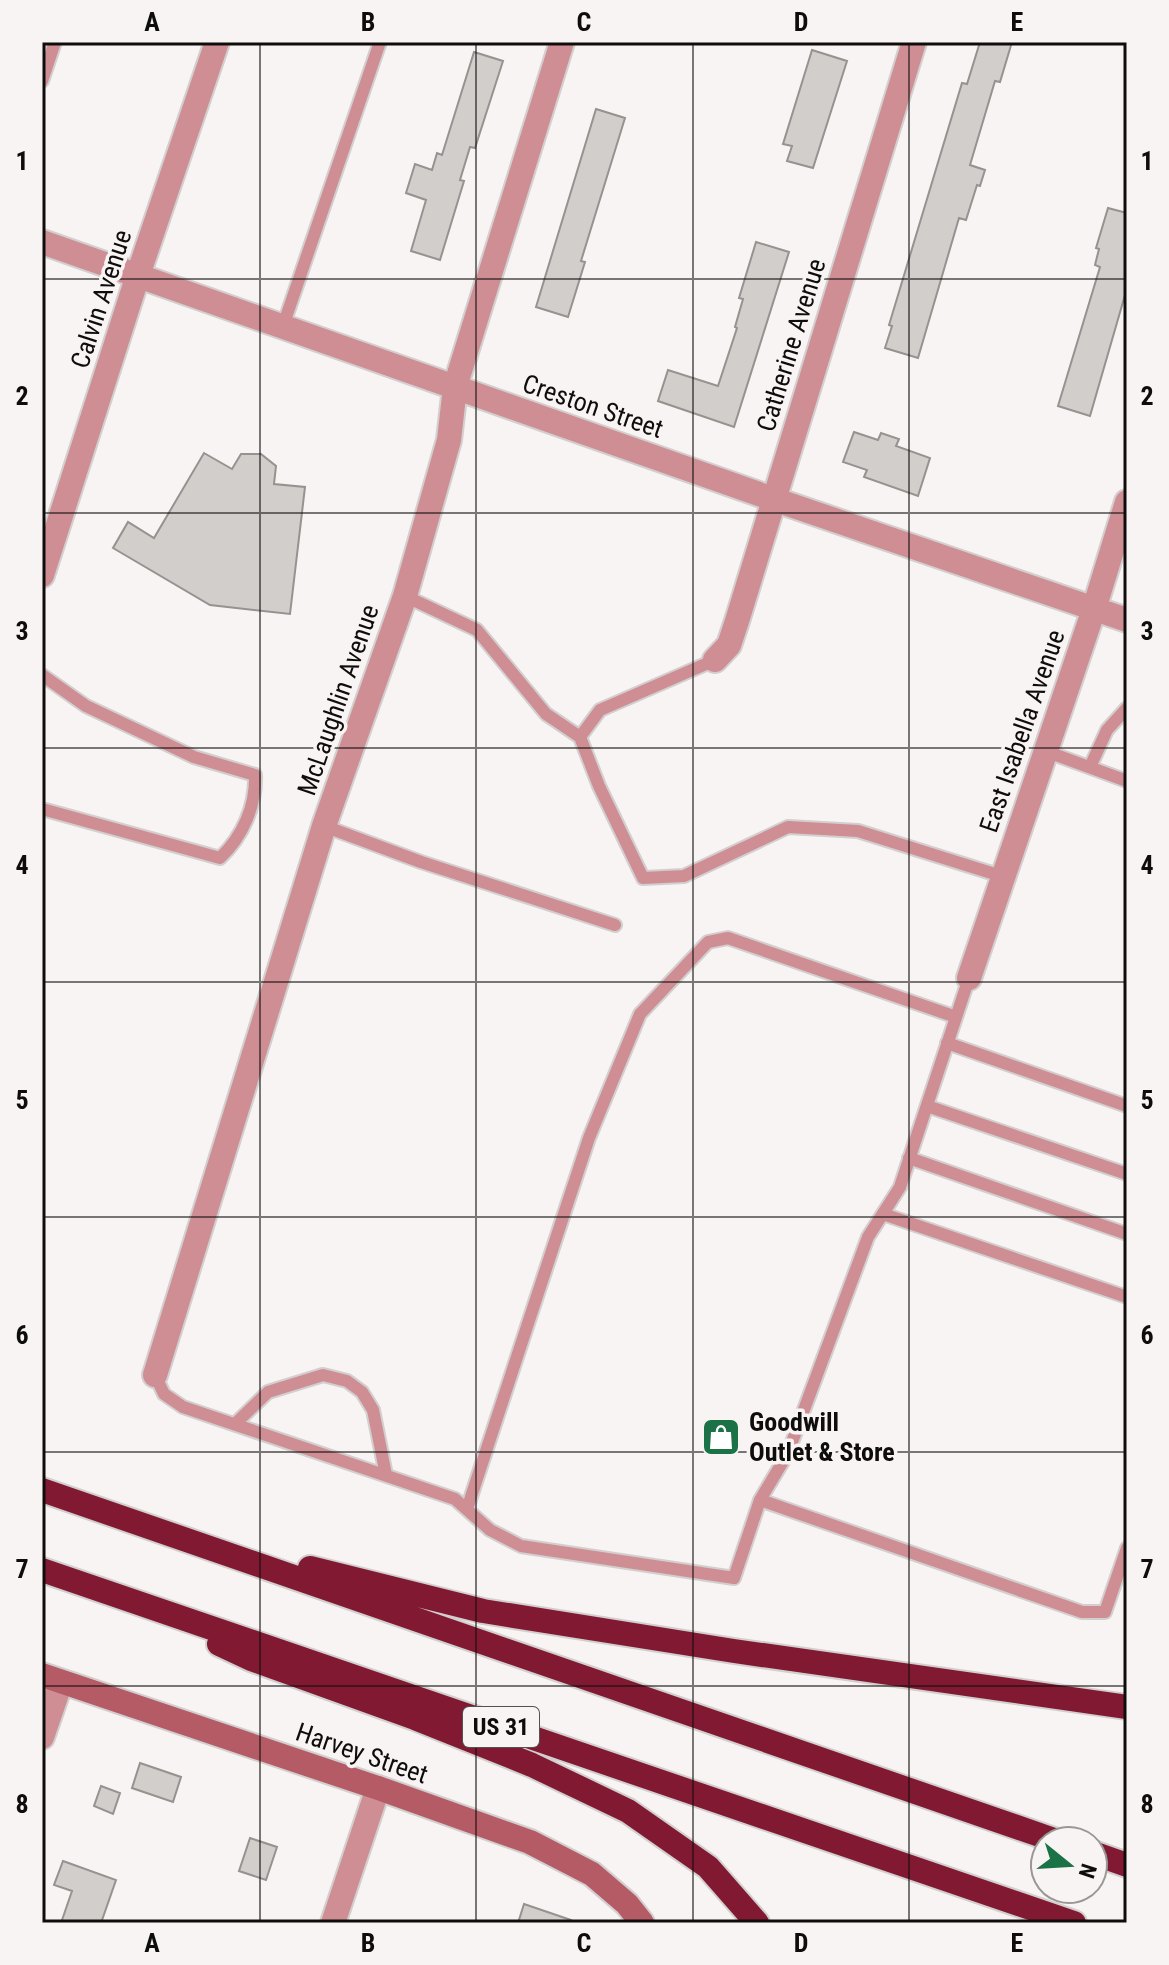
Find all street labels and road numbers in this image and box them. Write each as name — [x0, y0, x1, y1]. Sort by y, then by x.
street label: Calvin Avenue — [65, 226, 137, 372]
street label: Catherine Avenue — [750, 255, 832, 435]
street label: Creston Street — [519, 368, 667, 444]
street label: McLaughlin Avenue — [291, 601, 385, 799]
street label: East Isabella Avenue — [973, 626, 1071, 836]
road number: US 31 — [463, 1707, 539, 1747]
street label: Harvey Street — [292, 1716, 432, 1790]

